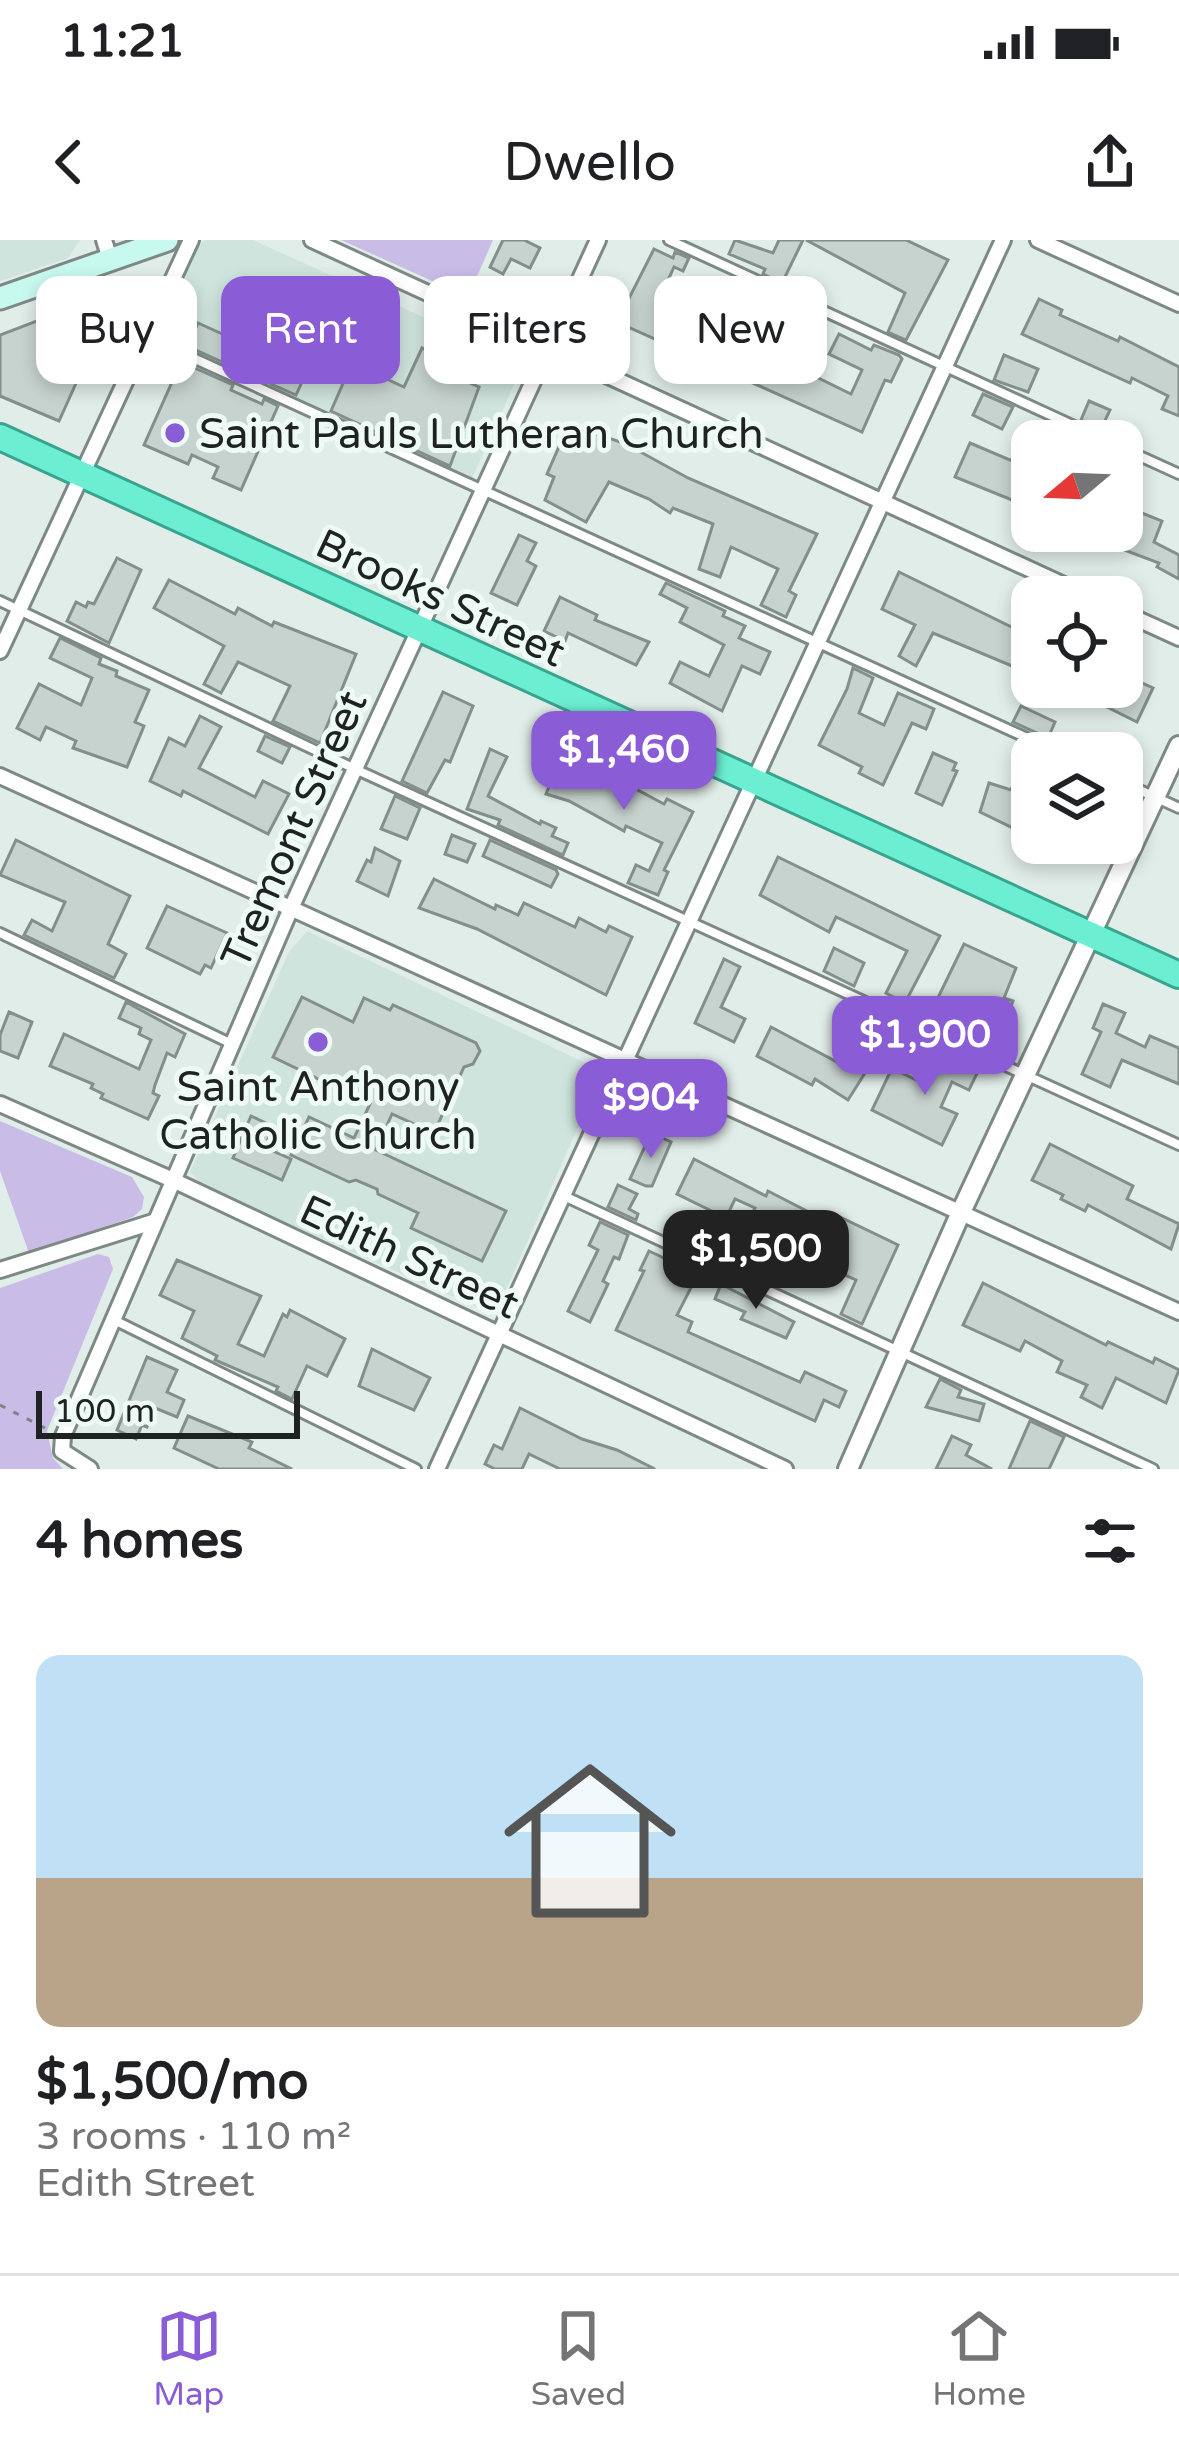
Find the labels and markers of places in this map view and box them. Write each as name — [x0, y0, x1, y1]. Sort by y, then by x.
place label: Saint Pauls Lutheran Church — [199, 409, 764, 460]
marker: Saint Pauls Lutheran Church — [162, 420, 188, 446]
pin: $1,460 — [526, 711, 722, 813]
pin: $1,900 — [827, 996, 1023, 1098]
marker: Saint Anthony Catholic Church — [305, 1029, 331, 1055]
pin: $904 — [580, 1059, 722, 1161]
place label: Saint Anthony Catholic Church — [159, 1062, 477, 1161]
pin: $1,500 — [658, 1210, 854, 1312]

